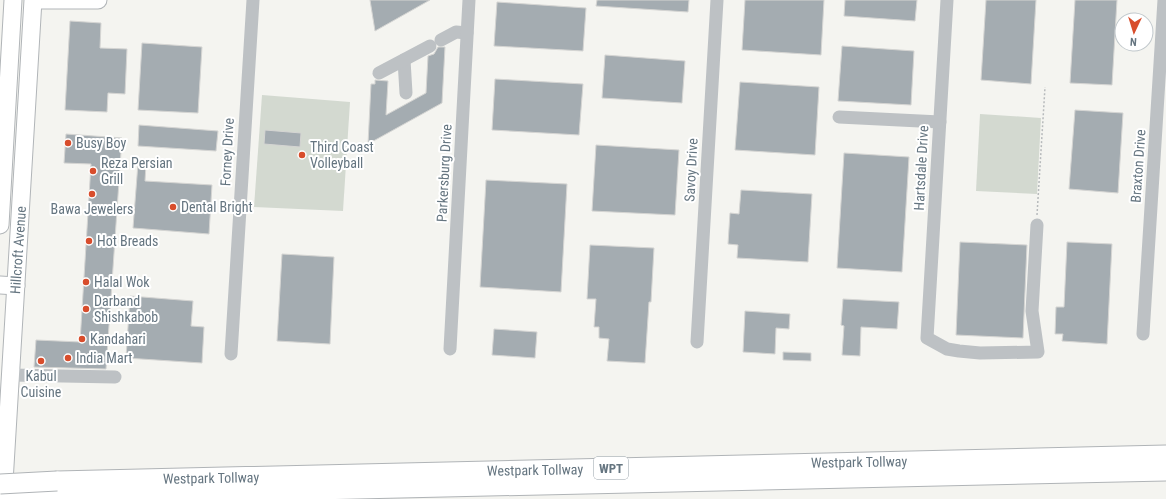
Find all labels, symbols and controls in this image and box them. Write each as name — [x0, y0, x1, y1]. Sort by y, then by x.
north arrow — [1114, 12, 1154, 52]
text: N — [1129, 35, 1137, 48]
street label: Forney Drive — [217, 117, 237, 186]
street label: Parkersburg Drive — [433, 123, 455, 222]
street label: Hartsdale Drive — [911, 125, 931, 211]
street label: Braxton Drive — [1127, 128, 1149, 203]
place label: Busy Boy — [76, 135, 126, 151]
street label: Savoy Drive — [681, 137, 701, 202]
marker: Busy Boy — [63, 138, 73, 148]
place label: Third Coast Volleyball — [310, 139, 374, 171]
marker: Third Coast Volleyball — [297, 150, 307, 160]
place label: Reza Persian Grill — [101, 155, 173, 187]
marker: Reza Persian Grill — [88, 166, 98, 176]
marker: Bawa Jewelers — [87, 189, 97, 199]
place label: Dental Bright — [181, 199, 253, 215]
place label: Bawa Jewelers — [51, 201, 133, 217]
marker: Dental Bright — [168, 202, 178, 212]
street label: Hillcroft Avenue — [7, 205, 29, 294]
place label: Hot Breads — [97, 233, 158, 249]
marker: Hot Breads — [84, 236, 94, 246]
place label: Halal Wok — [94, 274, 150, 290]
marker: Halal Wok — [81, 277, 91, 287]
place label: Darband Shishkabob — [94, 293, 158, 325]
marker: Darband Shishkabob — [81, 304, 91, 314]
place label: Kandahari — [90, 331, 146, 347]
marker: Kandahari — [77, 334, 87, 344]
place label: India Mart — [76, 350, 132, 366]
marker: India Mart — [63, 353, 73, 363]
marker: Kabul Cuisine — [36, 356, 46, 366]
place label: Kabul Cuisine — [21, 368, 62, 400]
street label: Westpark Tollway — [811, 453, 907, 471]
road number: WPT — [594, 457, 628, 479]
street label: Westpark Tollway — [487, 461, 583, 479]
street label: Westpark Tollway — [163, 469, 259, 487]

